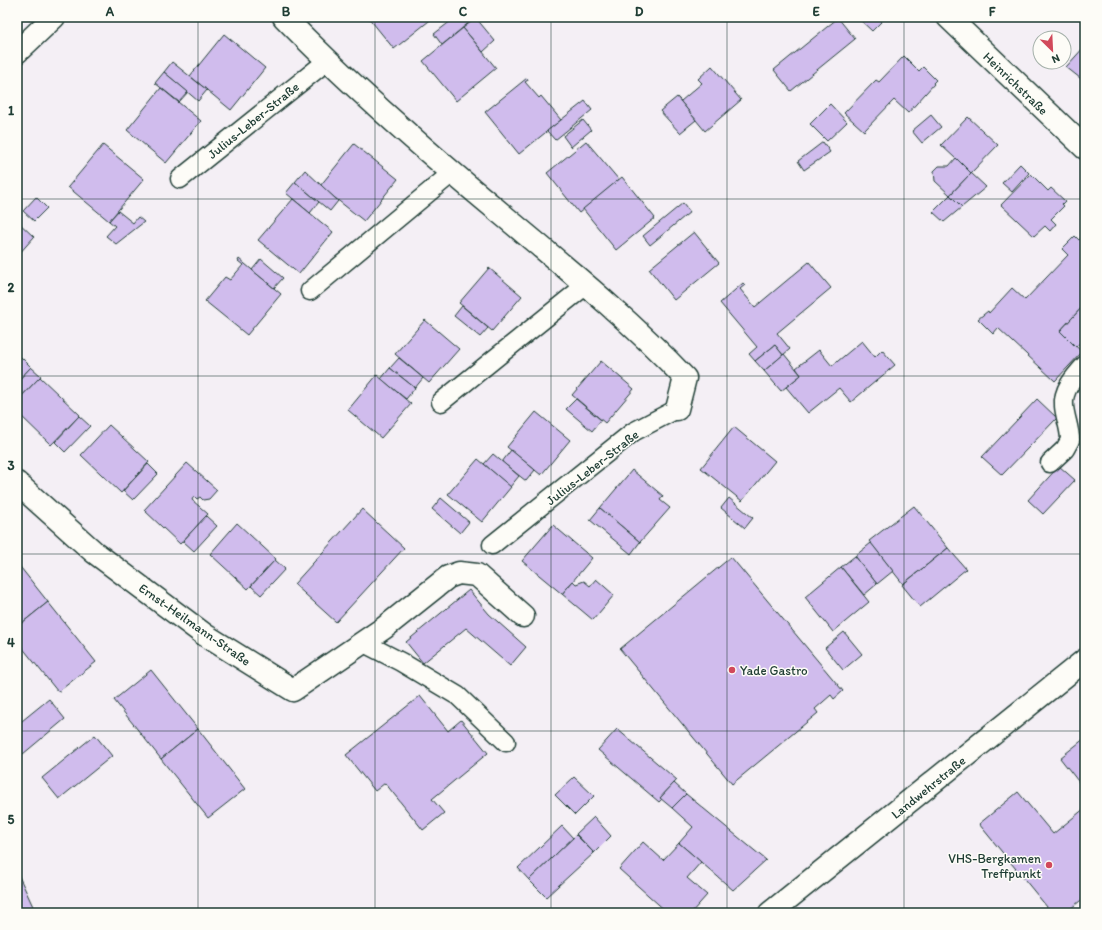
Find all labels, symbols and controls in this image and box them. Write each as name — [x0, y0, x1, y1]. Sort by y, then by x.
text: A — [105, 4, 115, 19]
text: B — [282, 4, 291, 19]
text: C — [459, 4, 468, 19]
text: D — [635, 4, 644, 19]
text: E — [812, 4, 820, 19]
text: F — [989, 4, 996, 19]
north arrow — [1032, 30, 1072, 70]
street label: Heinrichstraße — [980, 49, 1051, 118]
text: N — [1050, 51, 1062, 66]
street label: Julius-Leber-Straße — [205, 79, 302, 162]
text: 1 — [8, 103, 14, 118]
text: 2 — [8, 280, 15, 295]
street label: Julius-Leber-Straße — [543, 427, 641, 508]
text: 3 — [7, 458, 15, 473]
street label: Ernst-Heilmann-Straße — [136, 580, 253, 669]
text: 4 — [7, 635, 15, 650]
place label: Yade Gastro — [740, 663, 808, 678]
marker: Yade Gastro — [727, 665, 737, 675]
street label: Landwehrstraße — [888, 753, 968, 822]
text: 5 — [8, 812, 15, 827]
place label: VHS-Bergkamen Treffpunkt — [948, 851, 1041, 881]
marker: VHS-Bergkamen Treffpunkt — [1044, 860, 1054, 870]

